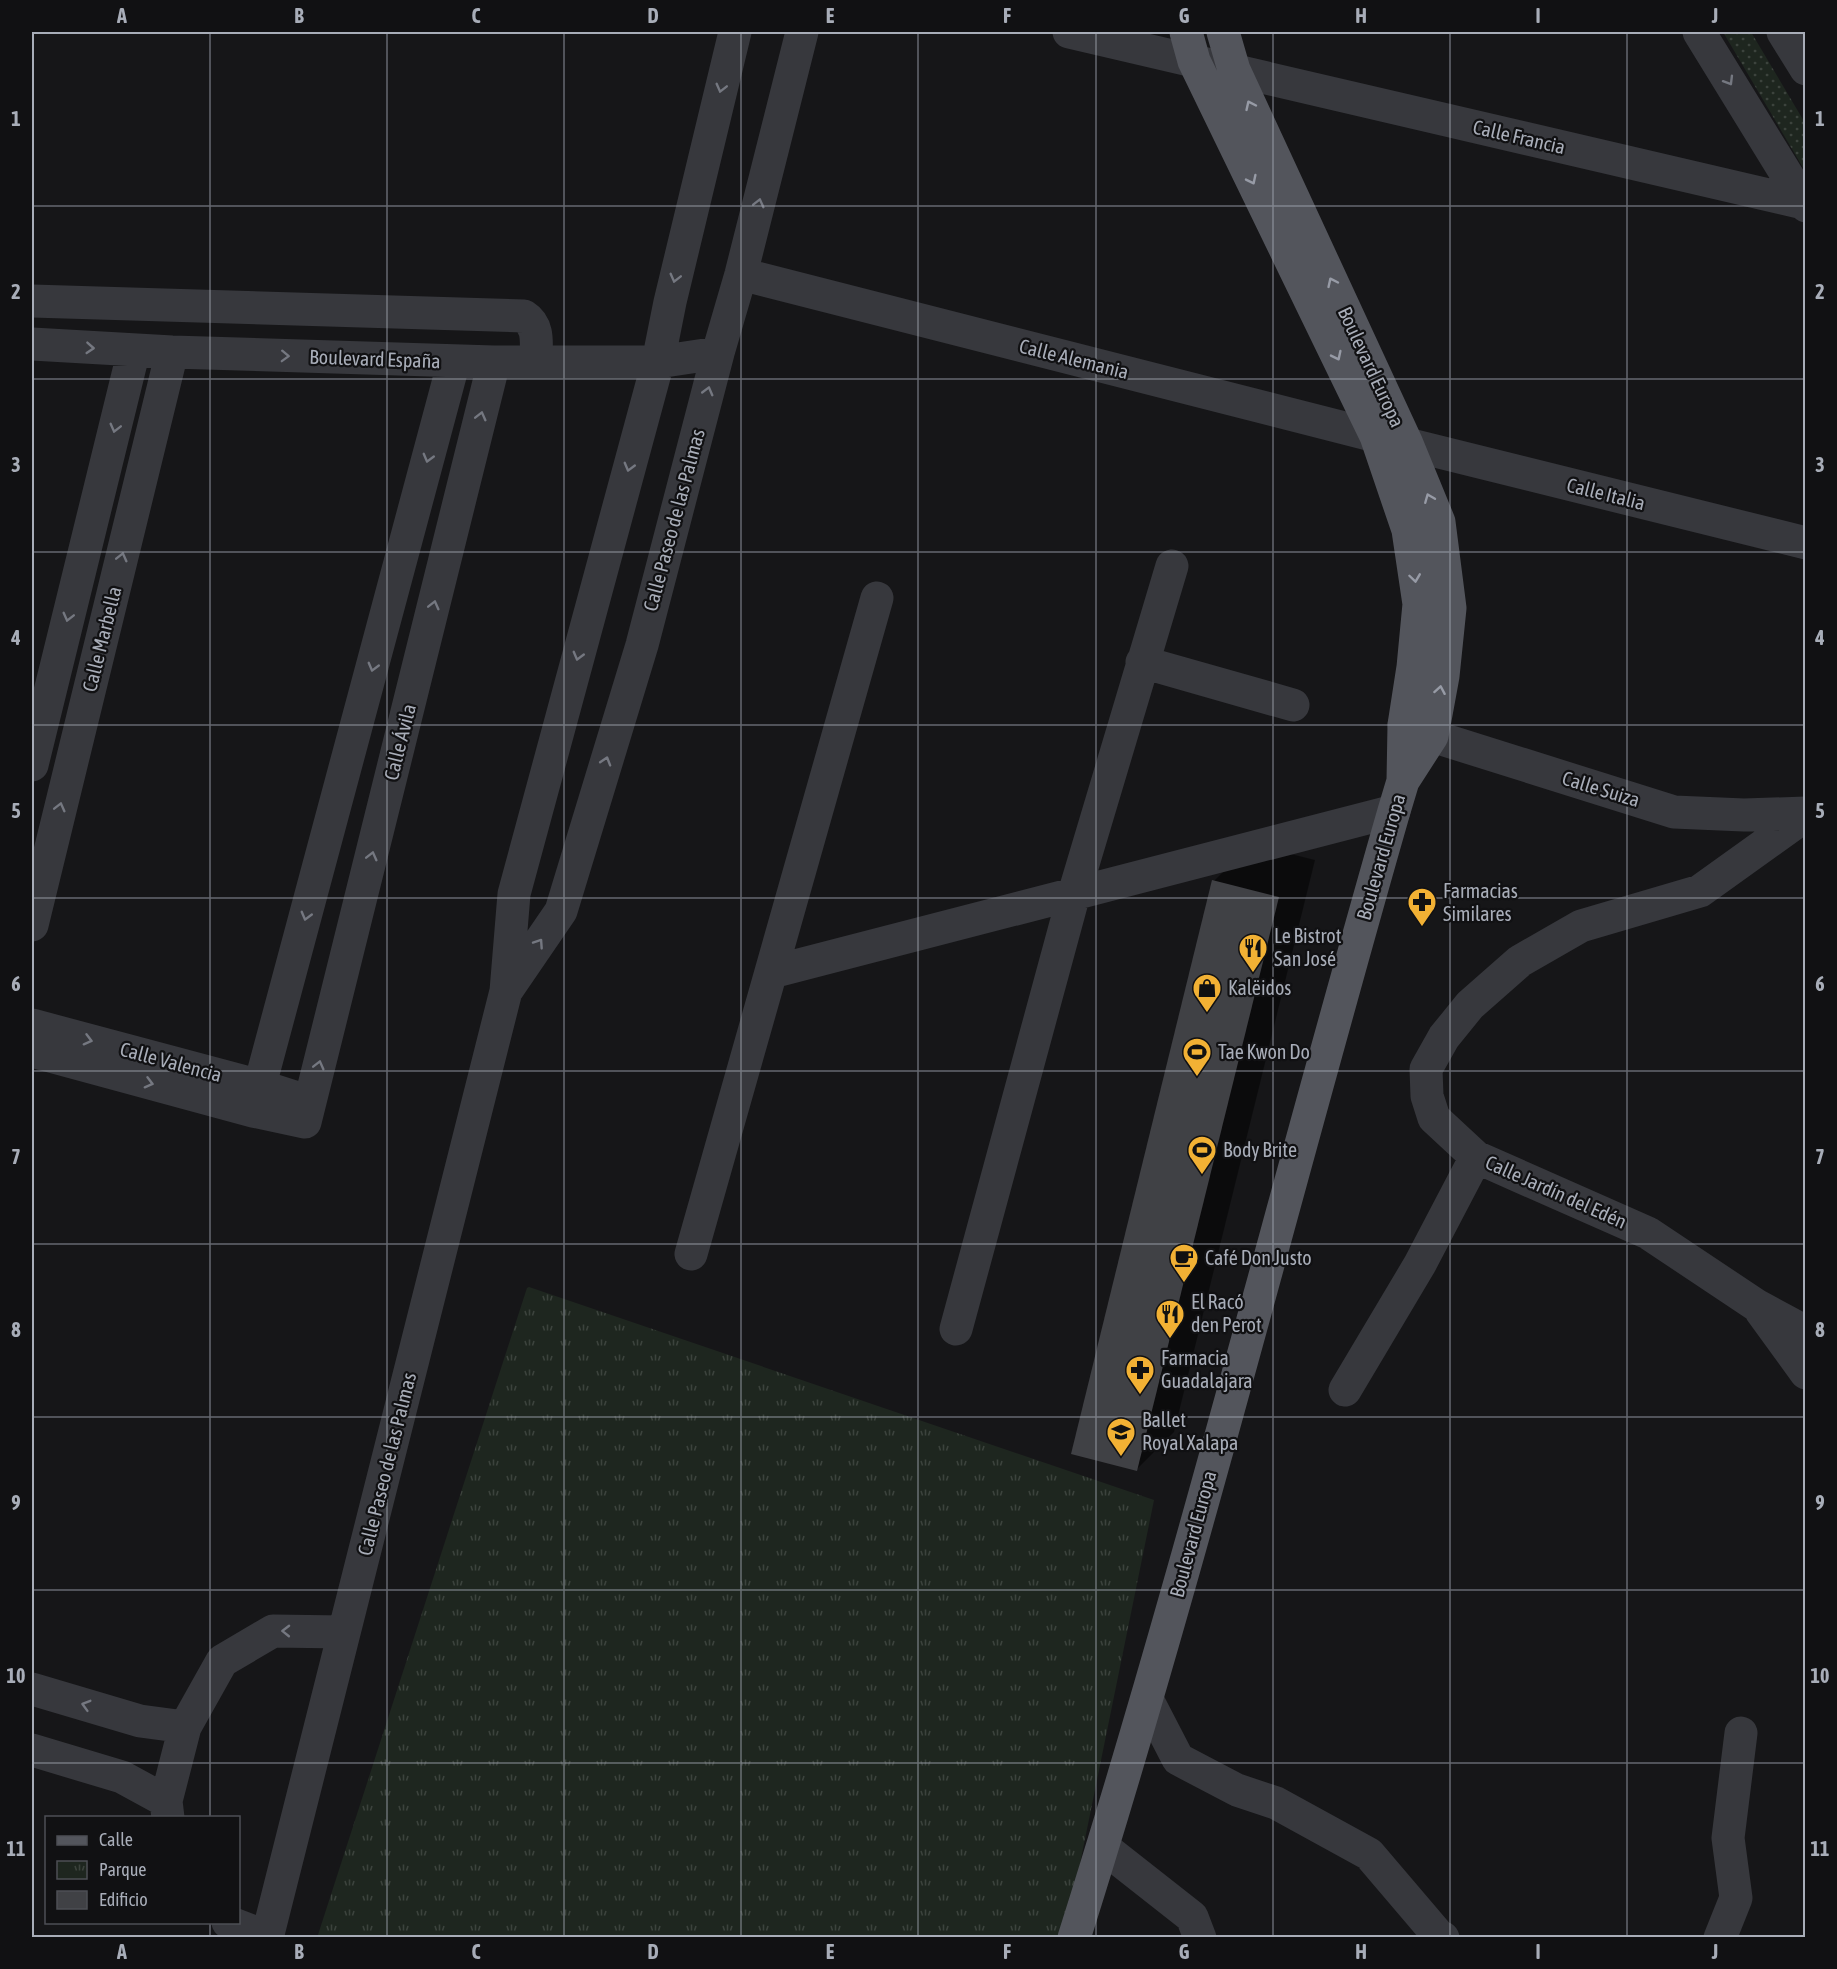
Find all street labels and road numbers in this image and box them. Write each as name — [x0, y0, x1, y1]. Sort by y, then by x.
street label: Calle Francia — [1471, 115, 1567, 158]
street label: Boulevard Europa — [1334, 303, 1409, 431]
street label: Calle Alemania — [1017, 334, 1131, 383]
street label: Boulevard España — [309, 345, 441, 372]
street label: Calle Paseo de las Palmas — [638, 426, 709, 614]
street label: Calle Italia — [1565, 473, 1648, 514]
street label: Calle Marbella — [77, 584, 126, 694]
street label: Calle Ávila — [379, 701, 420, 782]
street label: Calle Suiza — [1560, 766, 1643, 811]
street label: Boulevard Europa — [1352, 791, 1410, 923]
street label: Calle Valencia — [118, 1037, 224, 1086]
street label: Calle Jardín del Edén — [1482, 1150, 1630, 1233]
street label: Calle Paseo de las Palmas — [353, 1370, 420, 1558]
street label: Boulevard Europa — [1165, 1468, 1220, 1600]

